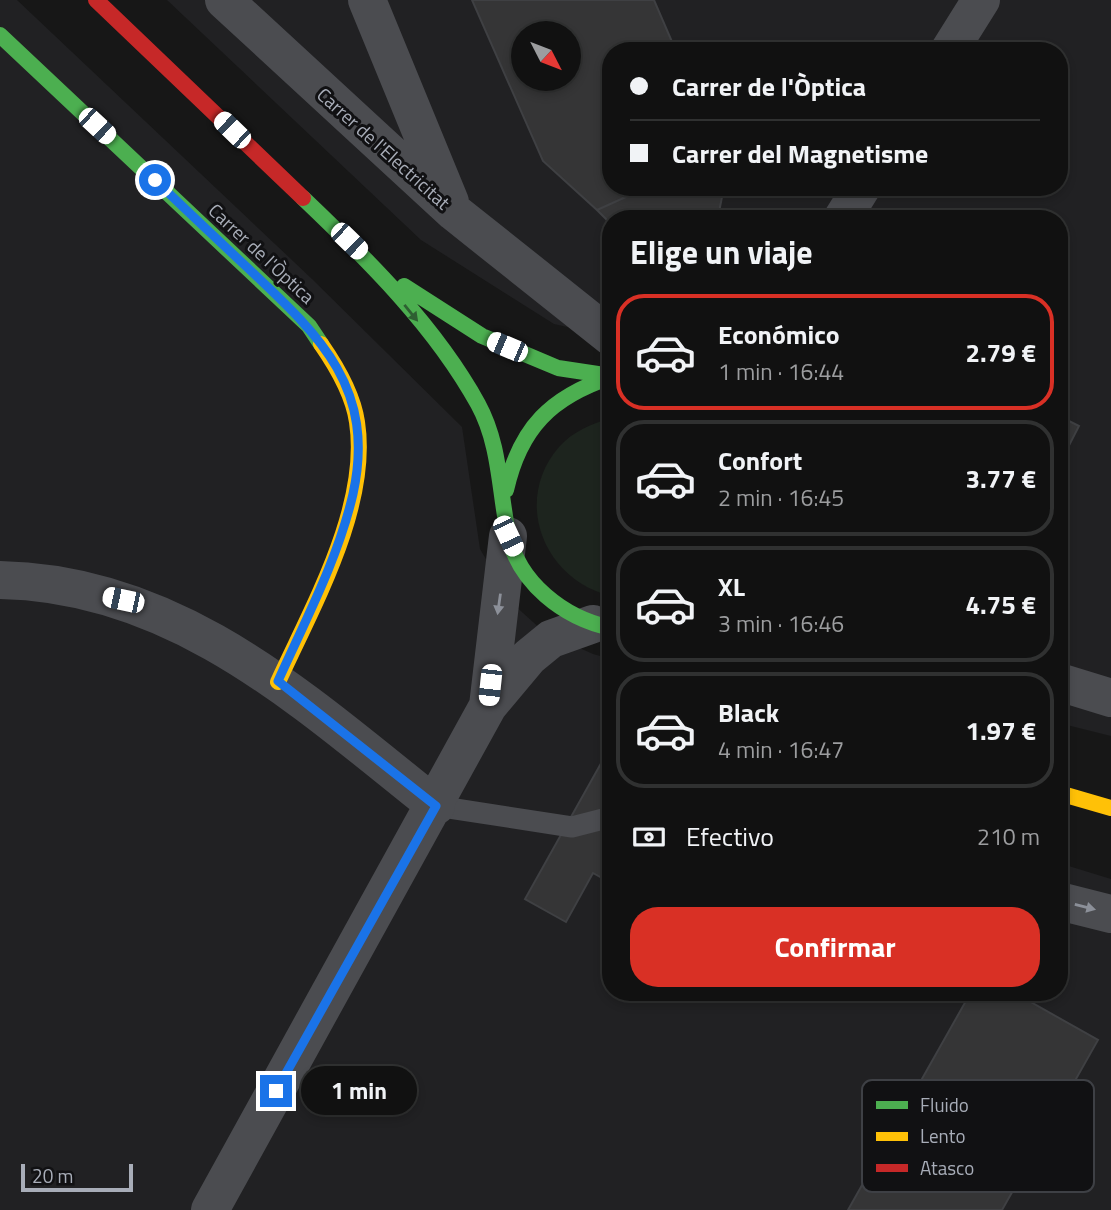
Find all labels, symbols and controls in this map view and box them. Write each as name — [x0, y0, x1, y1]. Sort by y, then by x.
north arrow — [511, 21, 581, 91]
map controls — [511, 21, 581, 91]
text: Carrer de l'Òptica — [672, 67, 866, 106]
street label: Carrer de l'Electricitat — [311, 80, 457, 216]
car — [75, 104, 120, 148]
car — [210, 108, 255, 152]
text: Carrer del Magnetisme — [672, 134, 928, 173]
route start — [139, 164, 171, 196]
street label: Carrer de l'Òptica — [202, 196, 322, 310]
car — [327, 219, 372, 263]
text: Elige un viaje — [630, 228, 813, 276]
one-way arrow — [403, 305, 418, 322]
text: Económico — [718, 315, 840, 354]
icon: car — [634, 321, 697, 384]
car — [484, 329, 531, 365]
text: 2.79 € — [965, 333, 1036, 372]
text: 1 min · 16:44 — [718, 354, 844, 389]
text: Confort — [718, 441, 802, 480]
icon: car — [634, 447, 697, 510]
text: 3.77 € — [965, 459, 1036, 498]
text: 2 min · 16:45 — [718, 480, 844, 515]
car — [490, 513, 527, 559]
text: XL — [718, 567, 745, 606]
icon: car — [634, 573, 697, 636]
car — [101, 585, 146, 615]
text: 4.75 € — [965, 585, 1036, 624]
one-way arrow — [493, 593, 504, 615]
text: 3 min · 16:46 — [718, 606, 844, 641]
car — [478, 663, 503, 707]
text: Black — [718, 693, 779, 732]
icon: car — [634, 699, 697, 762]
text: 1.97 € — [965, 711, 1036, 750]
text: 4 min · 16:47 — [718, 732, 844, 767]
text: Efectivo — [686, 817, 774, 856]
icon: cash — [630, 818, 668, 856]
text: 210 m — [977, 819, 1040, 854]
one-way arrow — [1074, 902, 1096, 913]
button: Confirmar — [630, 907, 1040, 987]
callout: 1 min — [300, 1066, 416, 1116]
text: 1 min — [331, 1073, 387, 1108]
route end — [260, 1075, 292, 1107]
legend — [862, 1080, 1094, 1192]
text: Fluido — [920, 1090, 969, 1119]
text: Lento — [920, 1121, 965, 1150]
text: Atasco — [920, 1153, 974, 1182]
scale bar — [21, 1161, 133, 1193]
text: 20 m — [32, 1161, 73, 1190]

